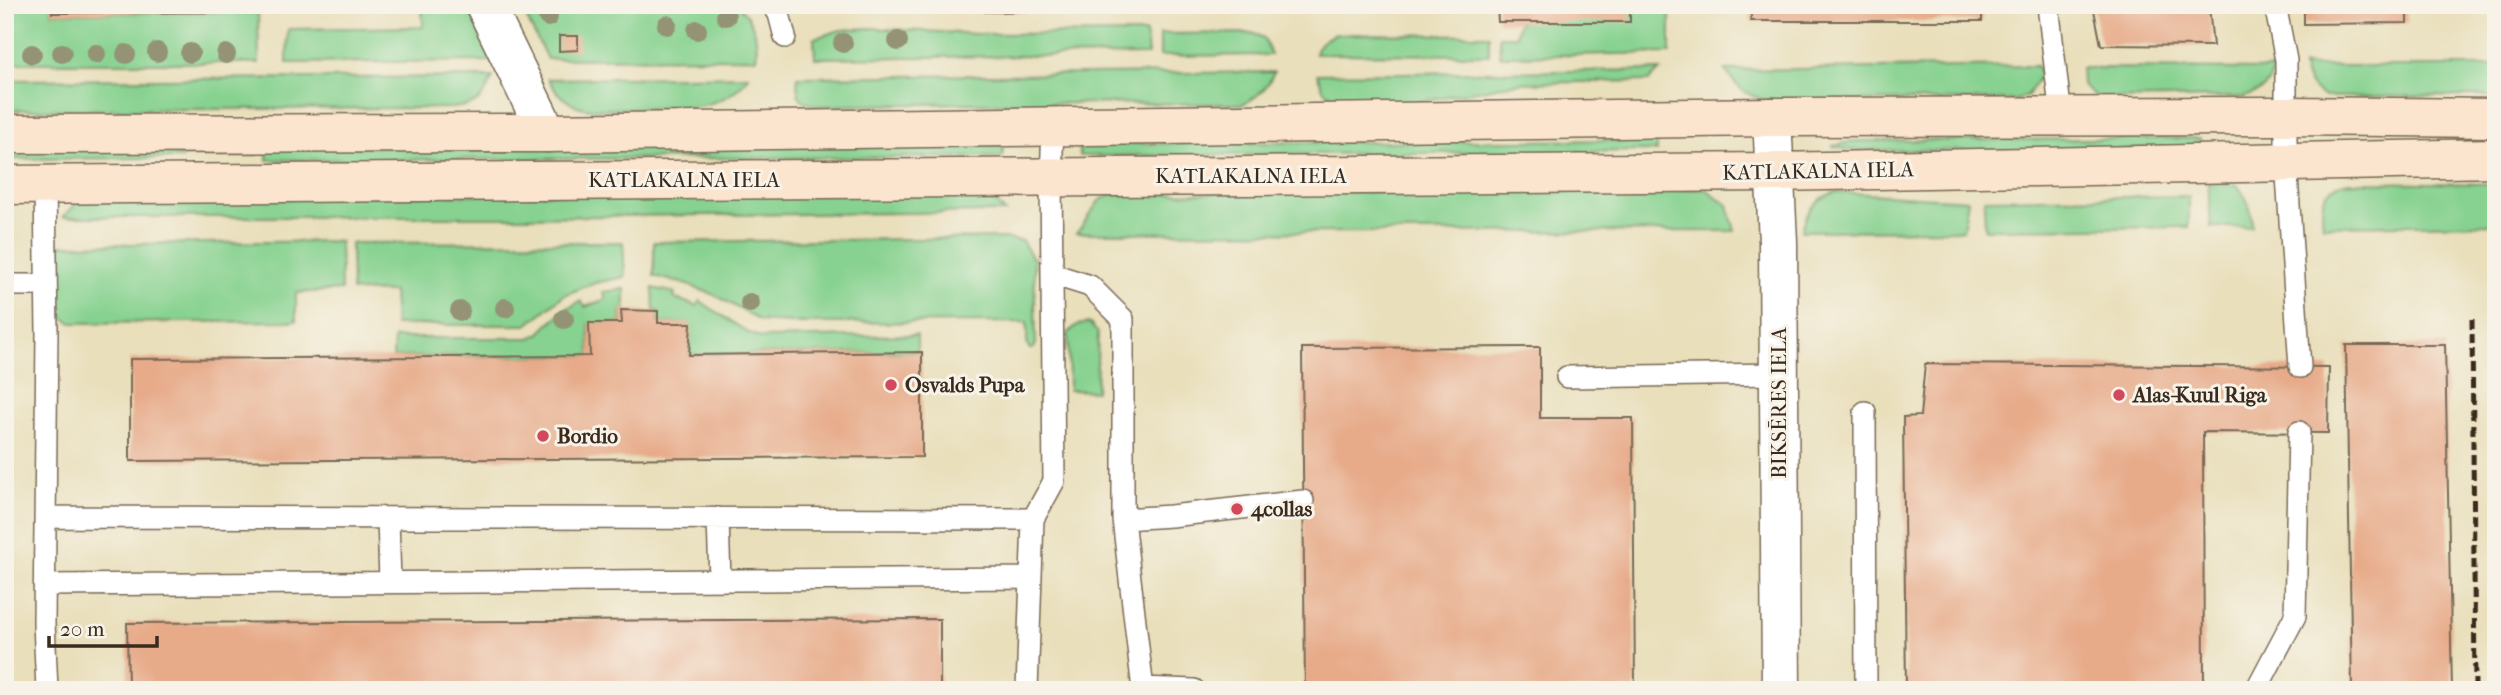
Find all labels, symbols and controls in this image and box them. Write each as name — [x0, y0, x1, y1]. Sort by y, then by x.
street label: KATLAKALNA IELA — [1722, 157, 1915, 185]
street label: KATLAKALNA IELA — [1155, 164, 1347, 188]
street label: KATLAKALNA IELA — [588, 168, 780, 192]
street label: BIKSĒRES IELA — [1767, 327, 1791, 479]
place label: Osvalds Pupa — [905, 373, 1026, 397]
marker: Osvalds Pupa — [883, 377, 899, 393]
place label: Alas-Kuul Riga — [2131, 383, 2268, 407]
marker: Alas-Kuul Riga — [2111, 387, 2127, 403]
place label: Bordio — [557, 424, 618, 448]
marker: Bordio — [535, 428, 551, 444]
place label: 4collas — [1250, 497, 1312, 522]
marker: 4collas — [1229, 501, 1245, 517]
scale bar — [49, 604, 158, 648]
text: 20 m — [60, 617, 105, 641]

